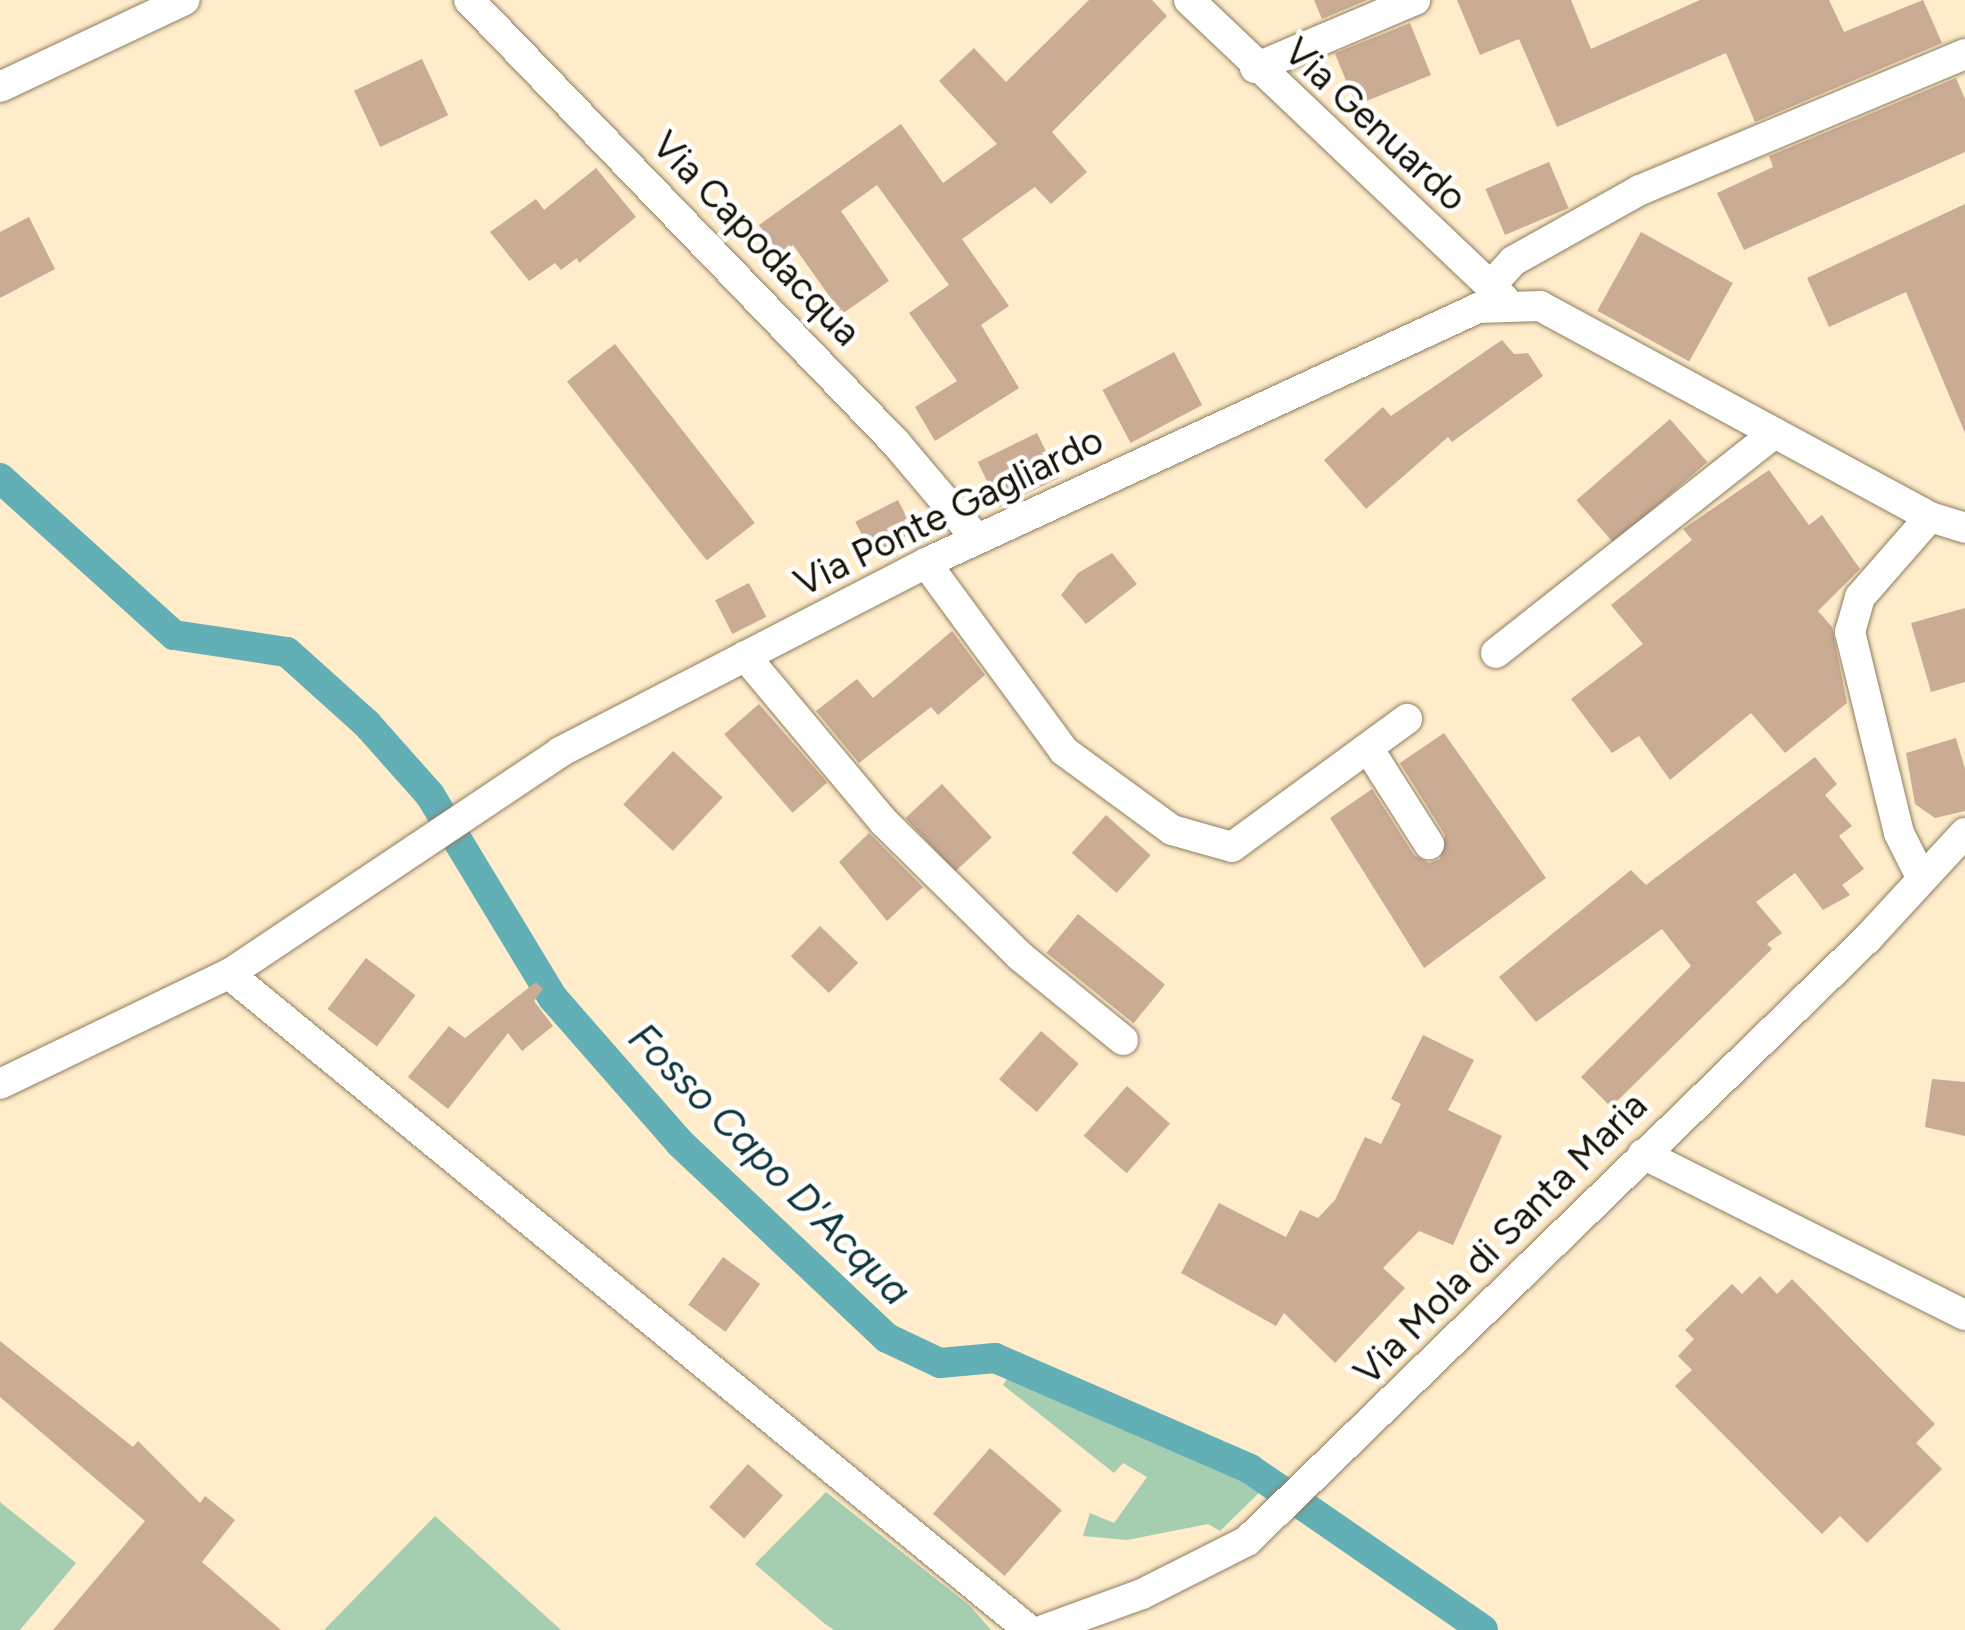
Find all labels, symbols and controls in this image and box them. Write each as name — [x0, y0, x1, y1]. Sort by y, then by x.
street label: Via Genuardo — [1274, 29, 1476, 221]
street label: Via Capodacqua — [642, 122, 870, 356]
street label: Via Ponte Gagliardo — [787, 418, 1111, 606]
water label: Fosso Capo D'Acqua — [619, 1013, 921, 1315]
street label: Via Mola di Santa Maria — [1345, 1083, 1657, 1395]

